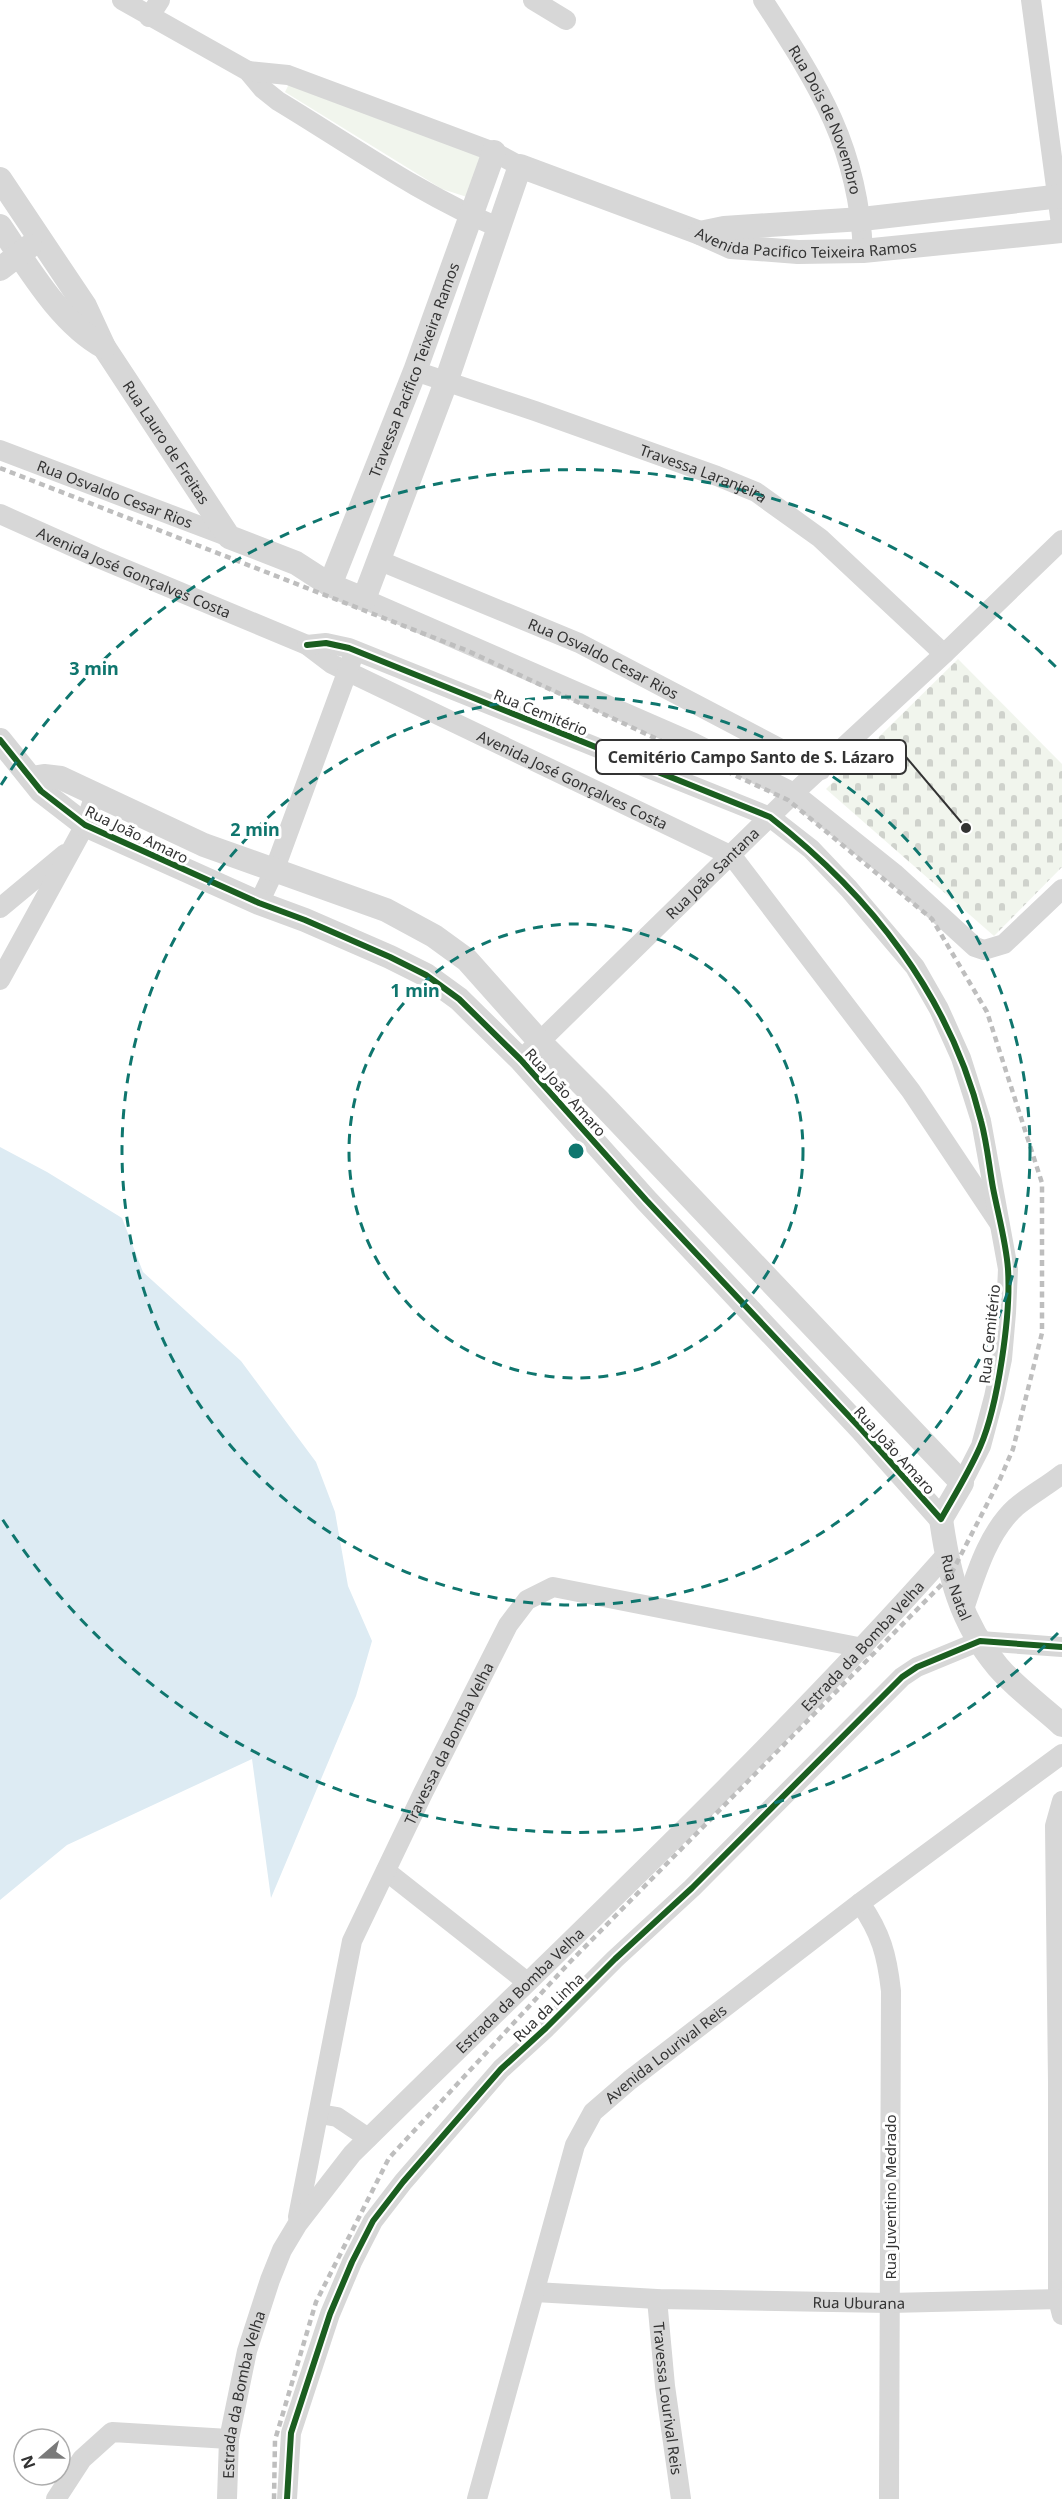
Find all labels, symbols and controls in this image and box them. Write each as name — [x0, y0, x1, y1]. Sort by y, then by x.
street label: Rua Dois de Novembro — [784, 41, 866, 196]
street label: Avenida Pacifico Teixeira Ramos — [692, 222, 918, 262]
street label: Travessa Pacifico Teixeira Ramos — [364, 259, 463, 480]
street label: Rua Lauro de Freitas — [119, 377, 215, 508]
street label: Travessa Laranjeira — [637, 439, 771, 507]
street label: Rua Osvaldo Cesar Rios — [34, 455, 196, 532]
street label: Avenida José Gonçalves Costa — [34, 522, 234, 622]
street label: Rua Osvaldo Cesar Rios — [525, 613, 682, 703]
text: 3 min — [69, 656, 119, 680]
street label: Rua Cemitério — [491, 684, 591, 740]
street label: Avenida José Gonçalves Costa — [474, 725, 671, 834]
callout: Cemitério Campo Santo de S. Lázaro — [596, 740, 906, 774]
text: Cemitério Campo Santo de S. Lázaro — [608, 746, 894, 768]
street label: Rua João Amaro — [82, 800, 192, 868]
text: 2 min — [230, 817, 280, 841]
street label: Rua João Santana — [661, 823, 763, 923]
text: 1 min — [390, 978, 440, 1002]
street label: Rua João Amaro — [521, 1044, 611, 1140]
centre of rings — [566, 1141, 586, 1161]
street label: Rua Cemitério — [974, 1283, 1004, 1385]
street label: Rua João Amaro — [850, 1402, 940, 1498]
street label: Rua Natal — [937, 1552, 976, 1624]
street label: Estrada da Bomba Velha — [796, 1576, 928, 1715]
street label: Travessa da Bomba Velha — [399, 1659, 498, 1828]
street label: Estrada da Bomba Velha — [451, 1923, 588, 2057]
street label: Rua da Linha — [508, 1968, 588, 2046]
street label: Avenida Lourival Reis — [600, 2000, 730, 2108]
street label: Rua Juventino Medrado — [880, 2114, 900, 2280]
street label: Rua Uburana — [812, 2292, 905, 2313]
street label: Estrada da Bomba Velha — [218, 2308, 269, 2479]
street label: Travessa Lourival Reis — [649, 2321, 687, 2476]
north arrow — [12, 2427, 72, 2487]
text: N — [15, 2452, 40, 2472]

